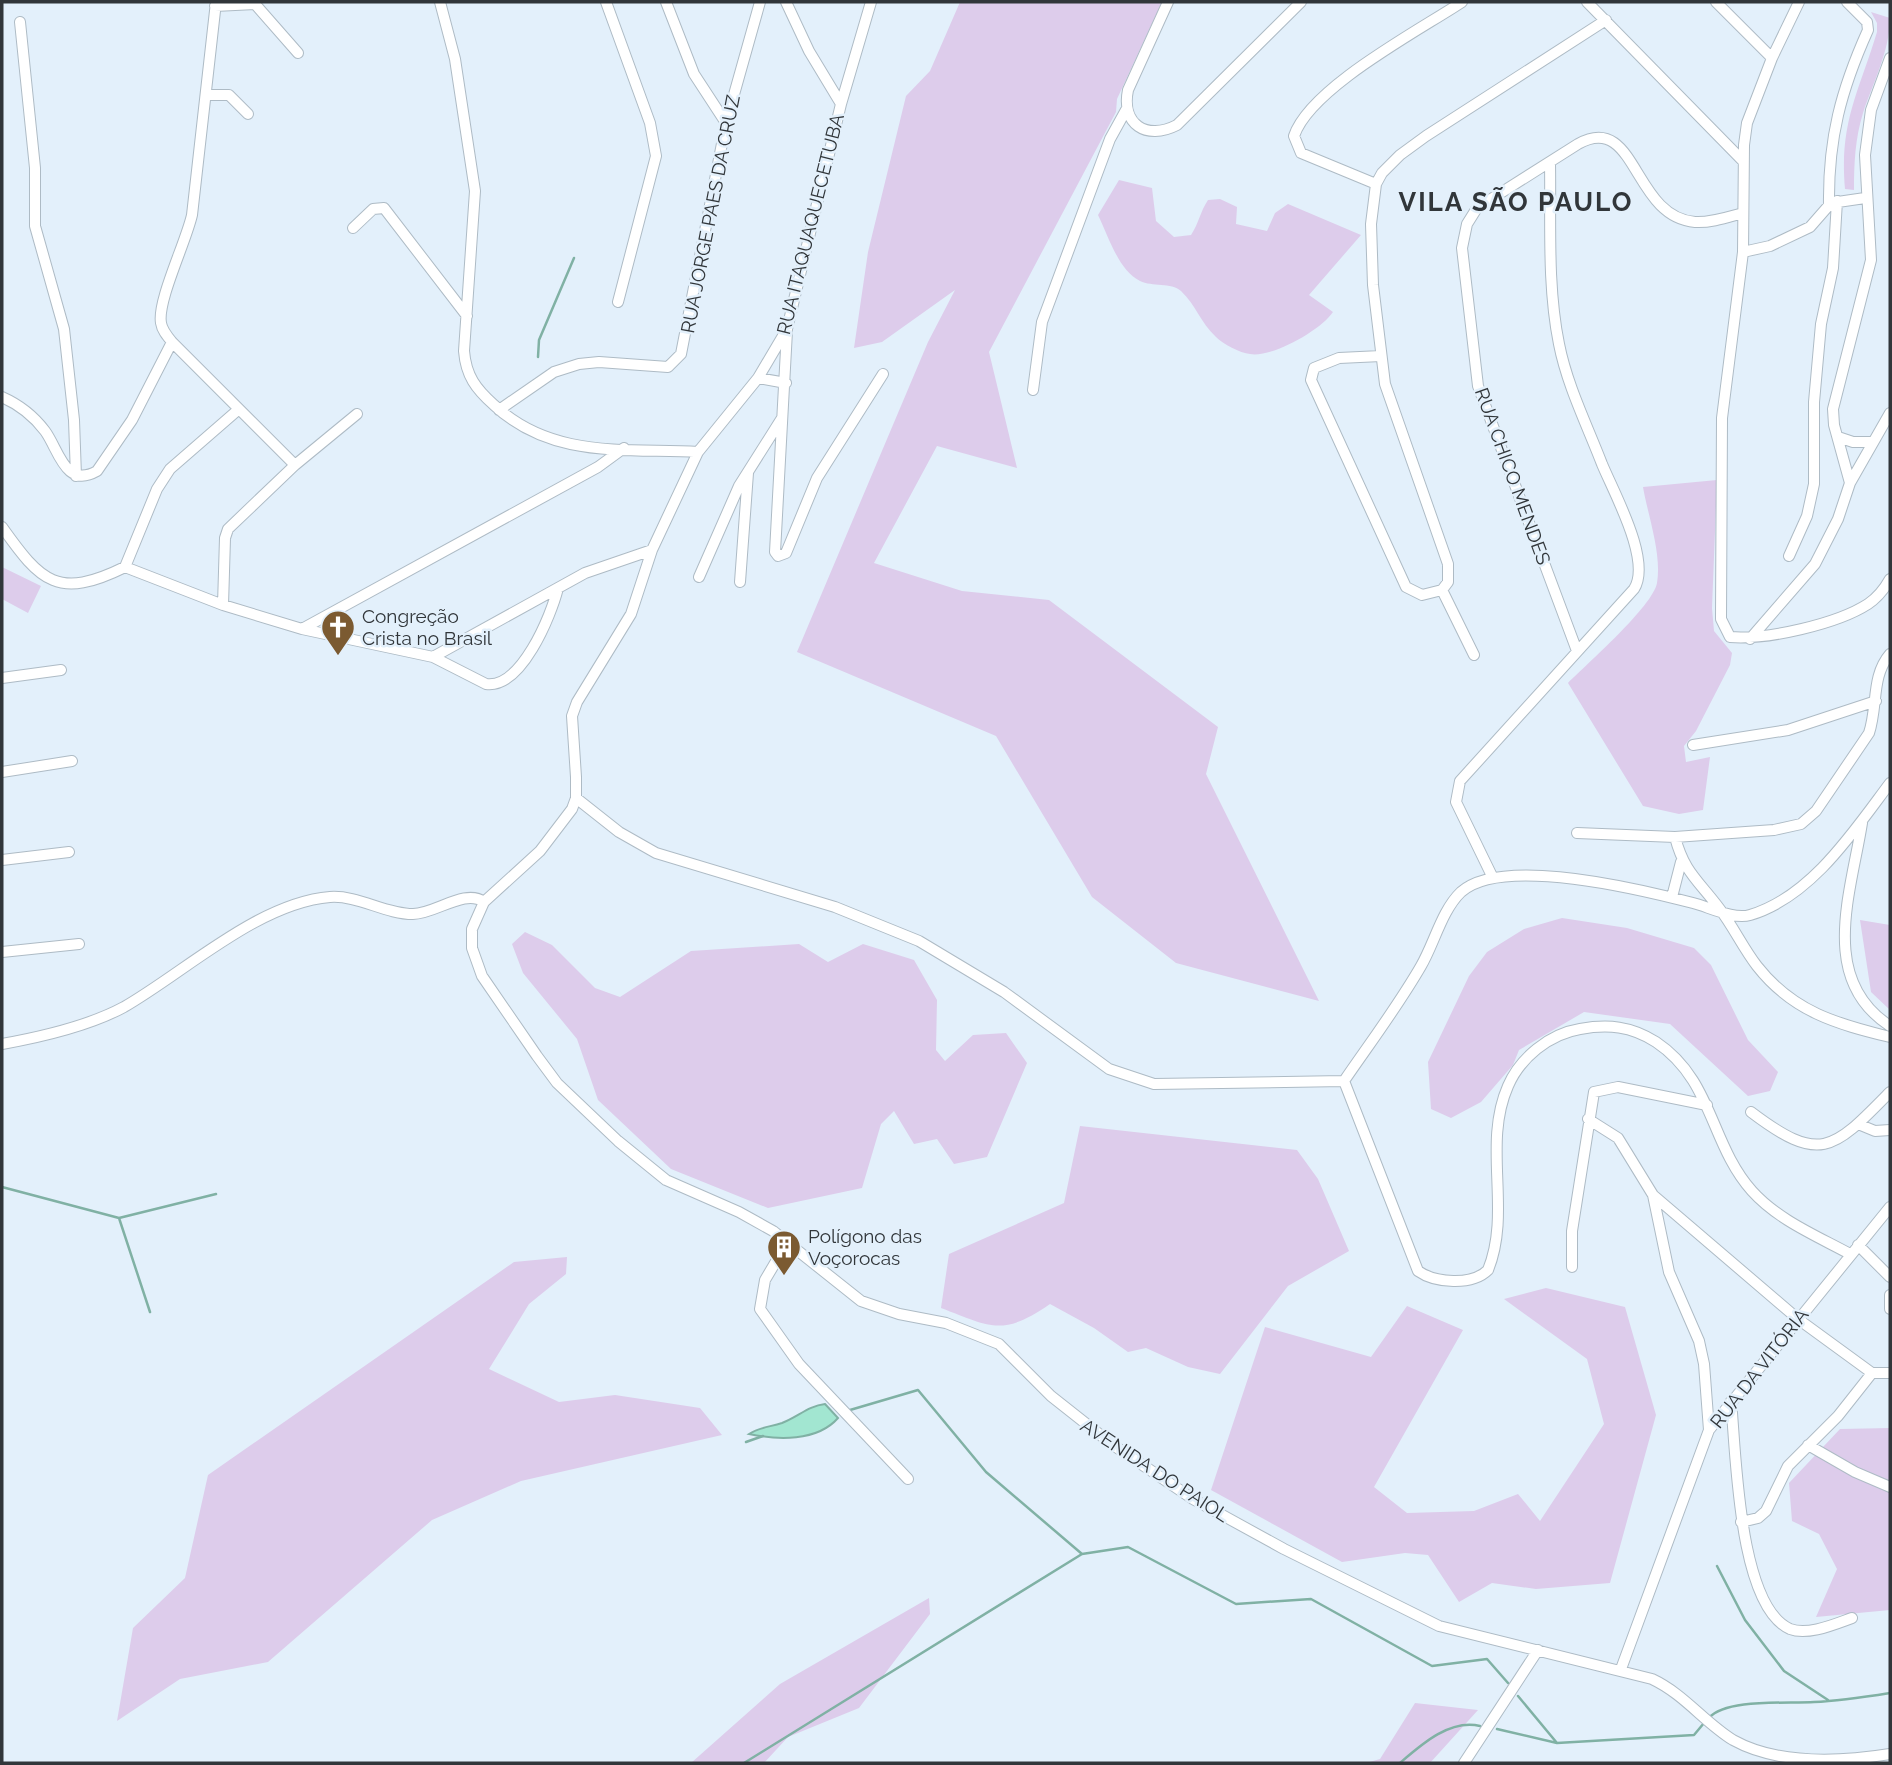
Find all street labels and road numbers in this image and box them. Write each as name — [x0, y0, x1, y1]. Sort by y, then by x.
street label: RUA JORGE PAES DA CRUZ — [676, 93, 744, 335]
street label: RUA ITAQUAQUECETUBA — [772, 111, 848, 337]
street label: RUA CHICO MENDES — [1471, 385, 1555, 567]
street label: RUA DA VITÓRIA — [1705, 1304, 1813, 1432]
street label: AVENIDA DO PAIOL — [1077, 1414, 1233, 1526]

